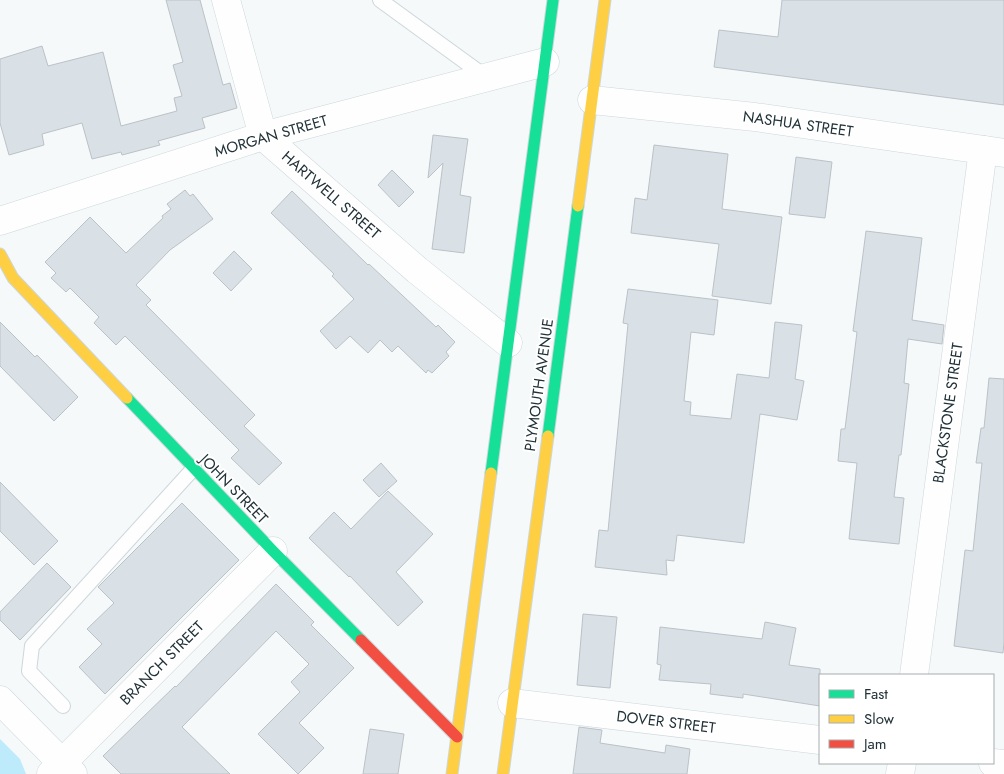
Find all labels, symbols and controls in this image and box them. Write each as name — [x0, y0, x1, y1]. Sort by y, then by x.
street label: NASHUA STREET — [741, 105, 855, 143]
street label: MORGAN STREET — [212, 109, 330, 163]
street label: HARTWELL STREET — [277, 146, 385, 244]
street label: PLYMOUTH AVENUE — [519, 317, 559, 453]
street label: BLACKSTONE STREET — [927, 341, 969, 485]
street label: JOHN STREET — [194, 448, 273, 529]
street label: BRANCH STREET — [115, 616, 209, 710]
legend — [819, 674, 994, 764]
text: Fast — [864, 683, 888, 705]
street label: DOVER STREET — [615, 705, 717, 739]
text: Slow — [864, 708, 895, 730]
text: Jam — [862, 733, 887, 755]

